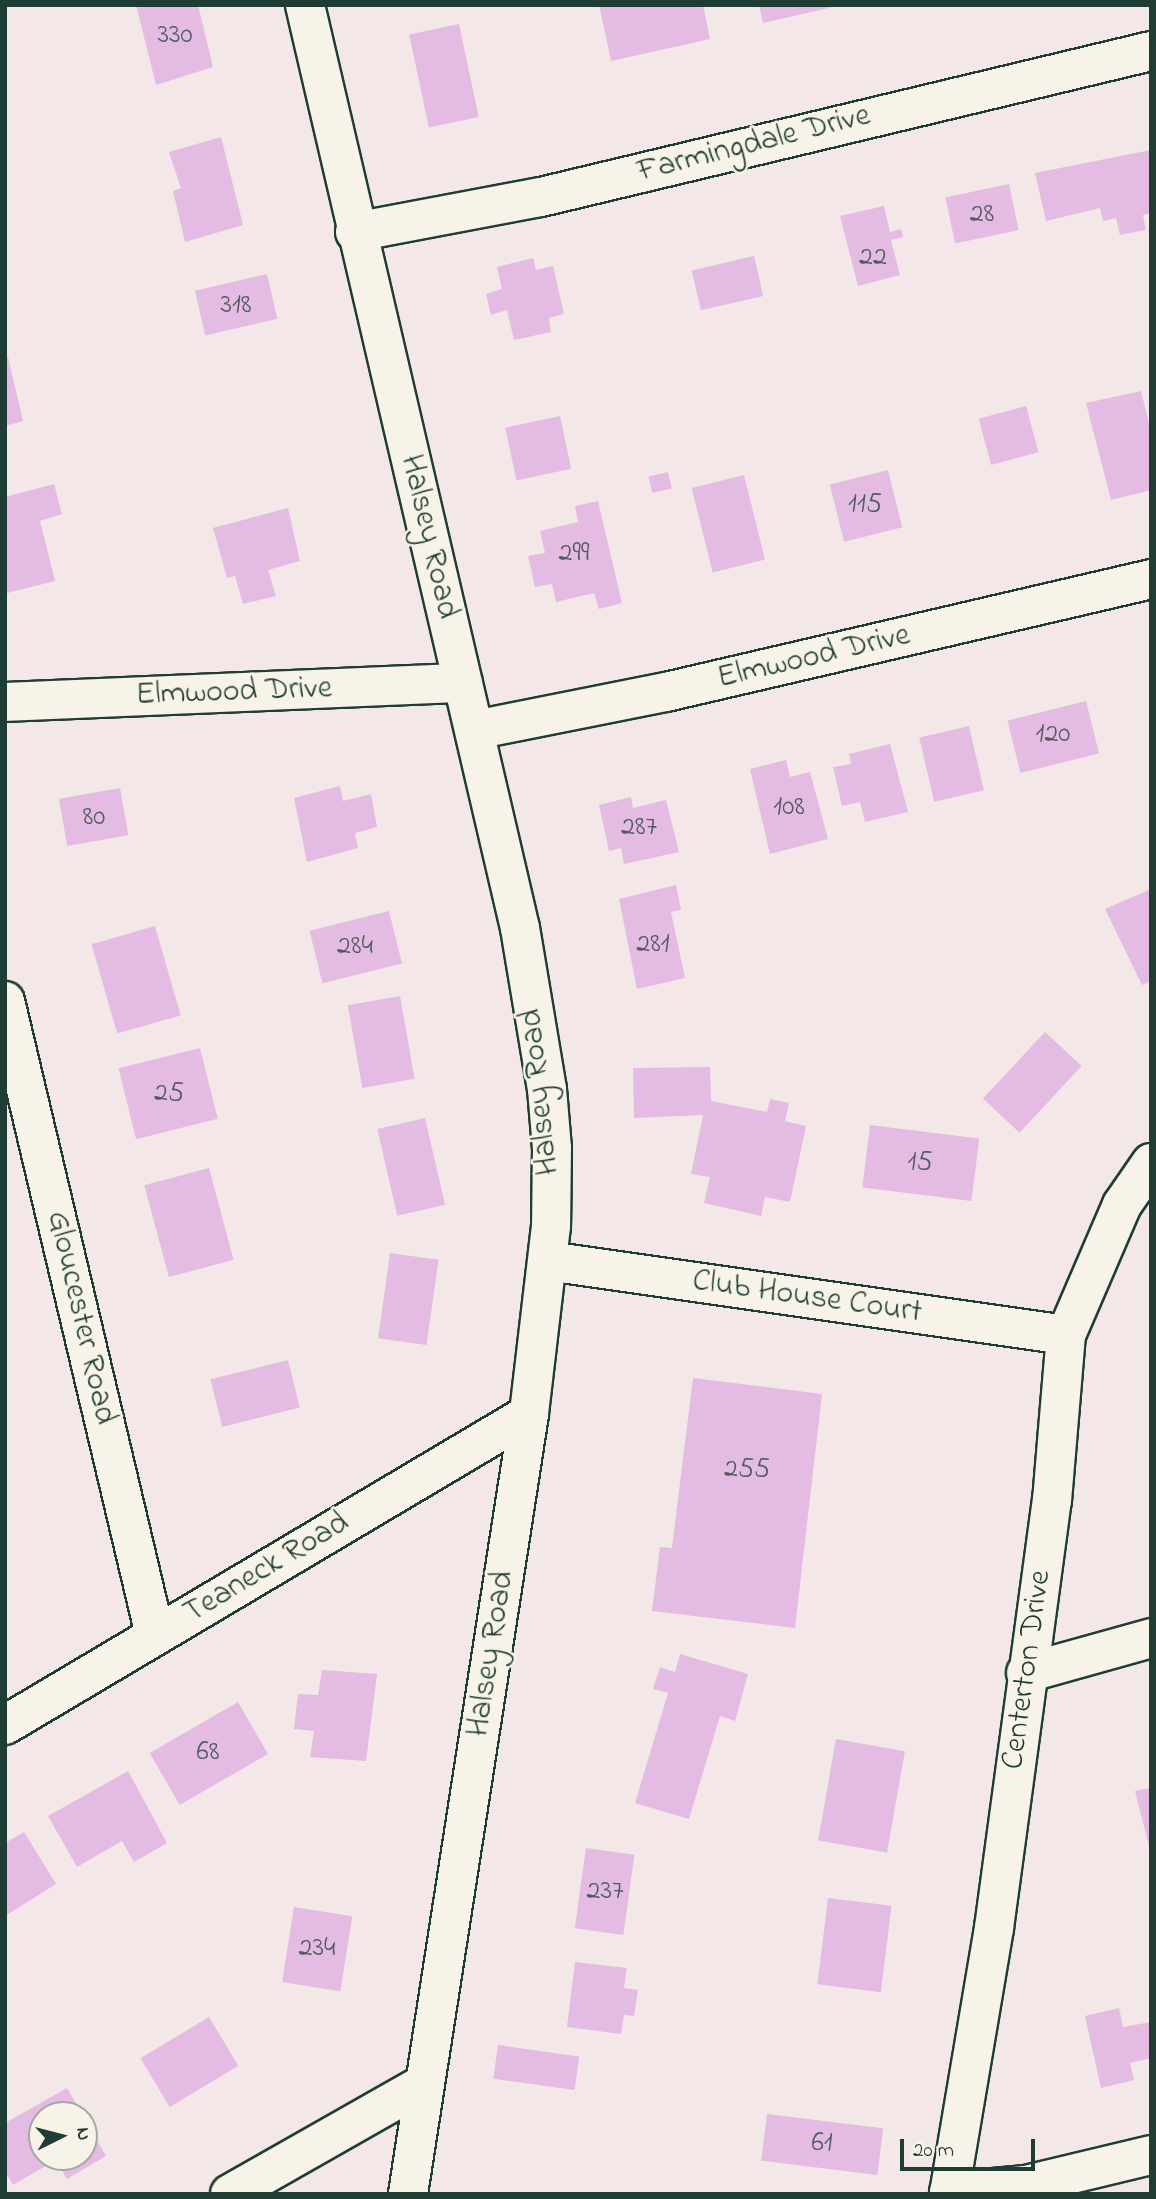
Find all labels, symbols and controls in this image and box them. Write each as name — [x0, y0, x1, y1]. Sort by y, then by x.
house number: 330 — [157, 19, 193, 53]
street label: Farmingdale Drive — [634, 98, 874, 192]
house number: 28 — [970, 198, 994, 232]
house number: 22 — [859, 241, 887, 275]
house number: 318 — [221, 289, 251, 323]
street label: Halsey Road — [390, 451, 466, 623]
house number: 115 — [848, 488, 882, 522]
house number: 299 — [559, 537, 589, 571]
street label: Elmwood Drive — [714, 617, 914, 699]
street label: Elmwood Drive — [135, 670, 333, 716]
house number: 120 — [1036, 718, 1070, 752]
house number: 108 — [773, 791, 805, 825]
house number: 80 — [83, 801, 105, 835]
house number: 287 — [621, 811, 657, 845]
house number: 281 — [636, 928, 670, 962]
house number: 284 — [337, 930, 373, 964]
street label: Halsey Road — [513, 1007, 569, 1177]
house number: 25 — [154, 1077, 184, 1111]
house number: 15 — [908, 1146, 932, 1180]
street label: Gloucester Road — [37, 1208, 123, 1428]
street label: Club House Court — [690, 1263, 924, 1333]
house number: 255 — [724, 1453, 770, 1487]
street label: Teaneck Road — [177, 1505, 357, 1633]
street label: Halsey Road — [460, 1568, 524, 1740]
street label: Centerton Drive — [995, 1568, 1061, 1772]
house number: 68 — [197, 1736, 219, 1770]
house number: 237 — [586, 1875, 624, 1909]
house number: 234 — [298, 1932, 336, 1966]
north arrow — [28, 2101, 98, 2171]
text: N — [68, 2126, 96, 2142]
scale bar — [904, 2126, 1039, 2170]
house number: 61 — [811, 2127, 833, 2161]
text: 20 m — [913, 2136, 954, 2166]

